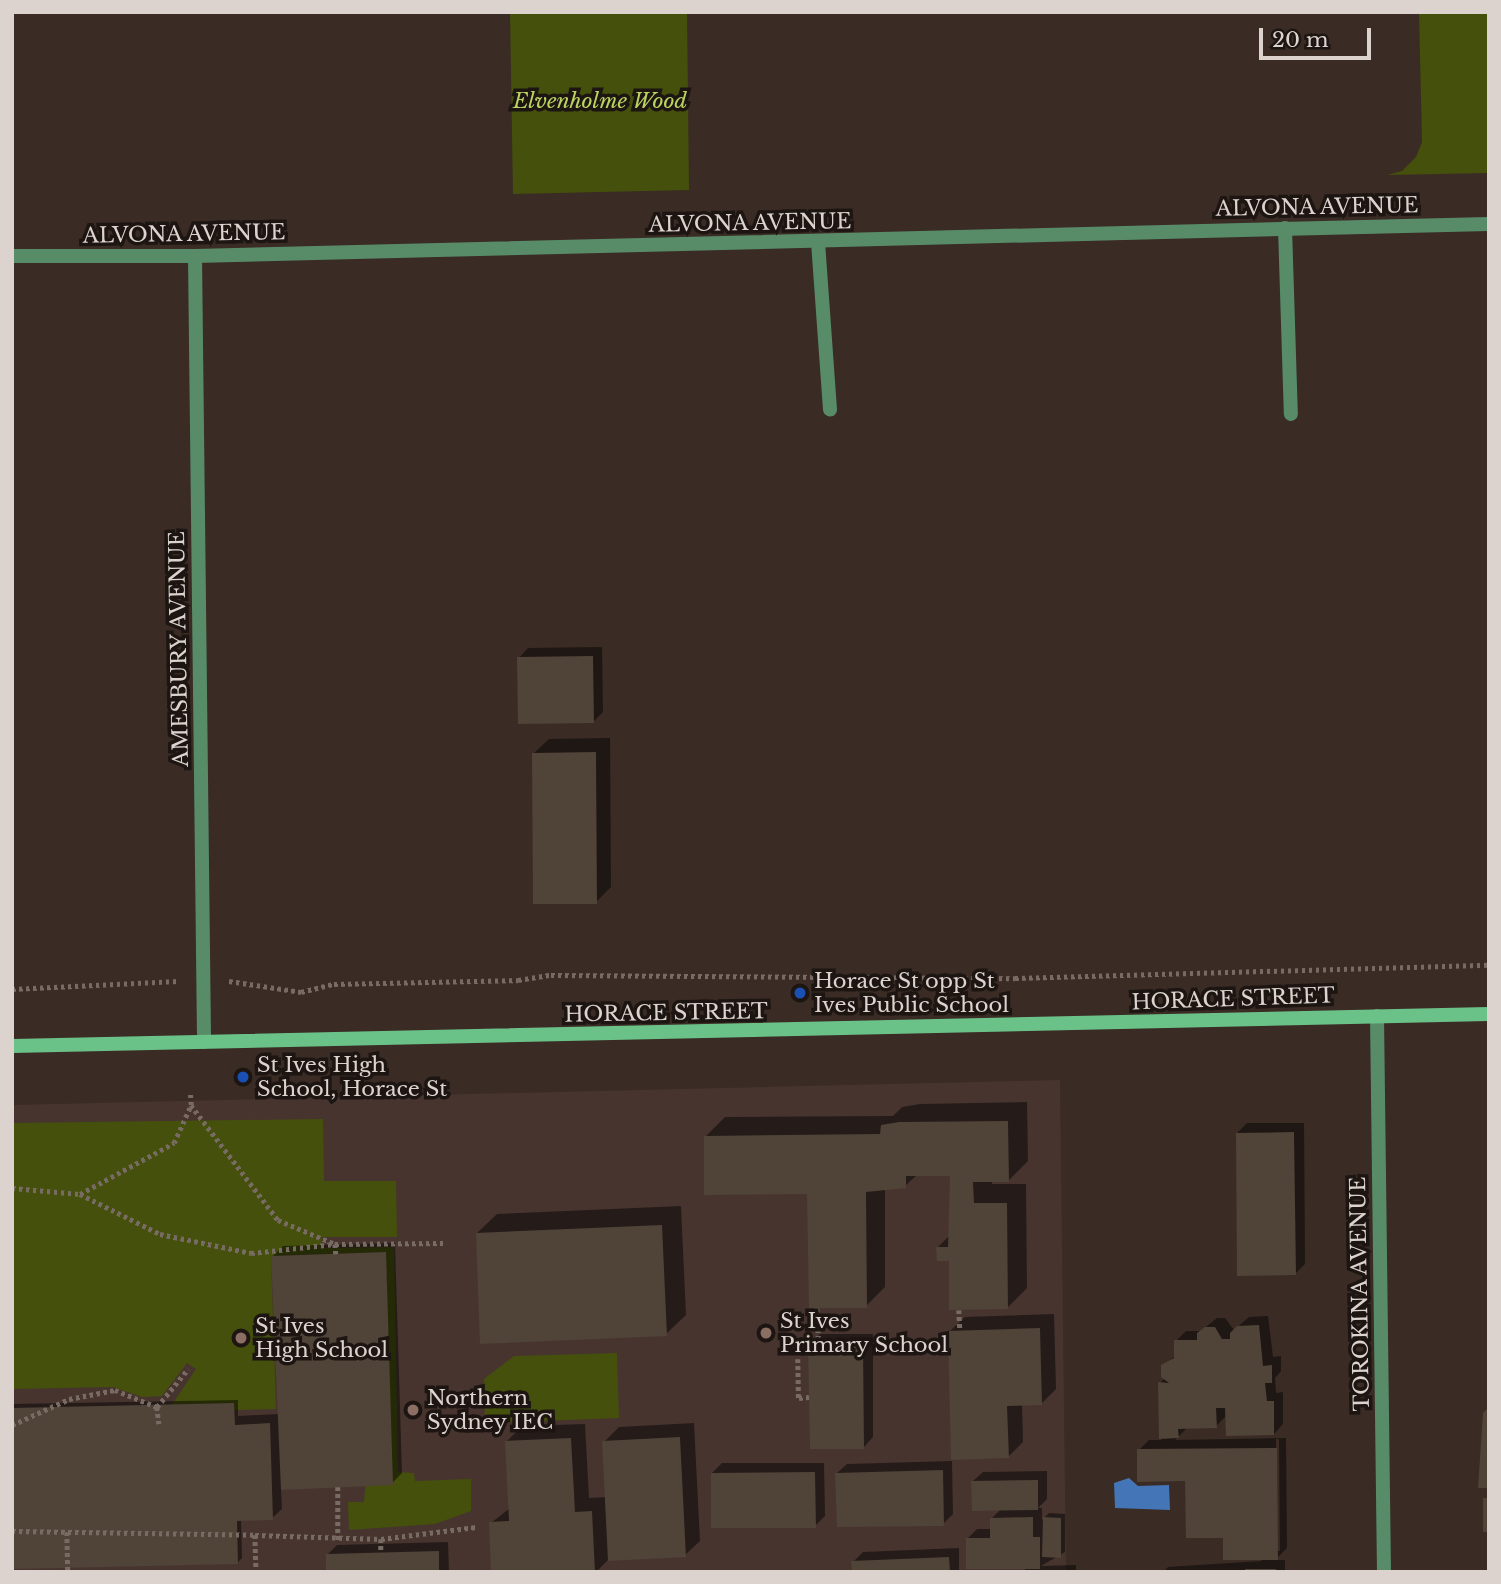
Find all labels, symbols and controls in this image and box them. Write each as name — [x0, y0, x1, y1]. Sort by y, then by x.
scale bar — [1263, 14, 1375, 58]
text: 20 m — [1272, 27, 1329, 53]
park label: Elvenholme Wood — [513, 88, 687, 114]
street label: ALVONA AVENUE — [1215, 193, 1419, 221]
street label: ALVONA AVENUE — [648, 209, 852, 237]
street label: ALVONA AVENUE — [82, 220, 286, 248]
street label: AMESBURY AVENUE — [164, 530, 194, 768]
place label: Horace St opp St Ives Public School — [814, 968, 1009, 1018]
street label: HORACE STREET — [1131, 983, 1335, 1015]
marker: Horace St opp St Ives Public School — [792, 985, 808, 1001]
street label: HORACE STREET — [564, 999, 768, 1027]
place label: St Ives High School, Horace St — [257, 1052, 447, 1102]
marker: St Ives High School, Horace St — [235, 1069, 251, 1085]
street label: TOROKINA AVENUE — [1345, 1175, 1375, 1413]
place label: St Ives Primary School — [780, 1308, 949, 1358]
place label: St Ives High School — [255, 1313, 388, 1363]
marker: St Ives Primary School — [758, 1325, 774, 1341]
marker: St Ives High School — [233, 1330, 249, 1346]
place label: Northern Sydney IEC — [427, 1385, 554, 1435]
marker: Northern Sydney IEC — [405, 1402, 421, 1418]

